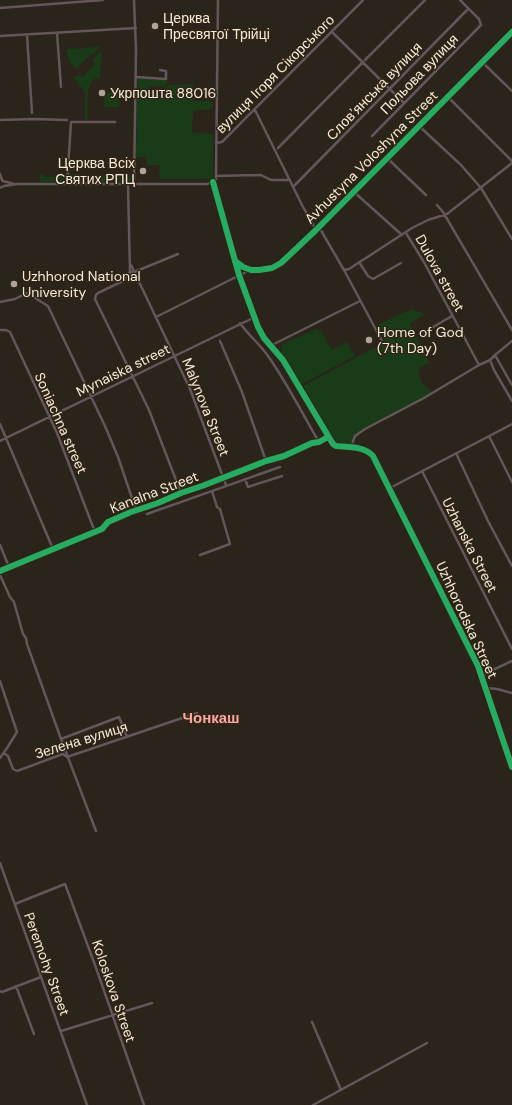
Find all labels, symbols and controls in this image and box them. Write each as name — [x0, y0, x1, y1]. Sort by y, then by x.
place label: Церква Пресвятої Трійці — [163, 9, 270, 43]
street label: вулиця Ігоря Сікорського — [212, 11, 338, 137]
marker: Церква Пресвятої Трійці — [150, 21, 160, 31]
street label: Польова вулиця — [376, 30, 462, 118]
street label: Словʼянська вулиця — [322, 38, 426, 144]
place label: Укрпошта 88016 — [110, 84, 216, 102]
street label: Avhustyna Voloshyna Street — [301, 87, 441, 227]
marker: Укрпошта 88016 — [97, 88, 107, 98]
place label: Церква Всіх Святих РПЦ — [55, 154, 136, 188]
marker: Церква Всіх Святих РПЦ — [138, 166, 148, 176]
street label: Dulova street — [411, 231, 469, 315]
place label: Uzhhorod National University — [22, 267, 141, 301]
marker: Uzhhorod National University — [9, 279, 19, 289]
place label: Home of God (7th Day) — [377, 323, 463, 357]
marker: Home of God (7th Day) — [364, 335, 374, 345]
street label: Mynaiska street — [73, 340, 173, 400]
street label: Malynova Street — [178, 355, 234, 459]
street label: Soniachna street — [31, 369, 91, 477]
street label: Kanalna Street — [107, 467, 201, 517]
street label: Uzhanska Street — [438, 494, 502, 596]
street label: Uzhhorodska Street — [432, 559, 502, 681]
district label: Чонкаш — [182, 708, 240, 728]
street label: Зелена вулиця — [32, 717, 130, 763]
street label: Peremohy Street — [20, 910, 74, 1018]
street label: Koloskova Street — [88, 937, 140, 1045]

